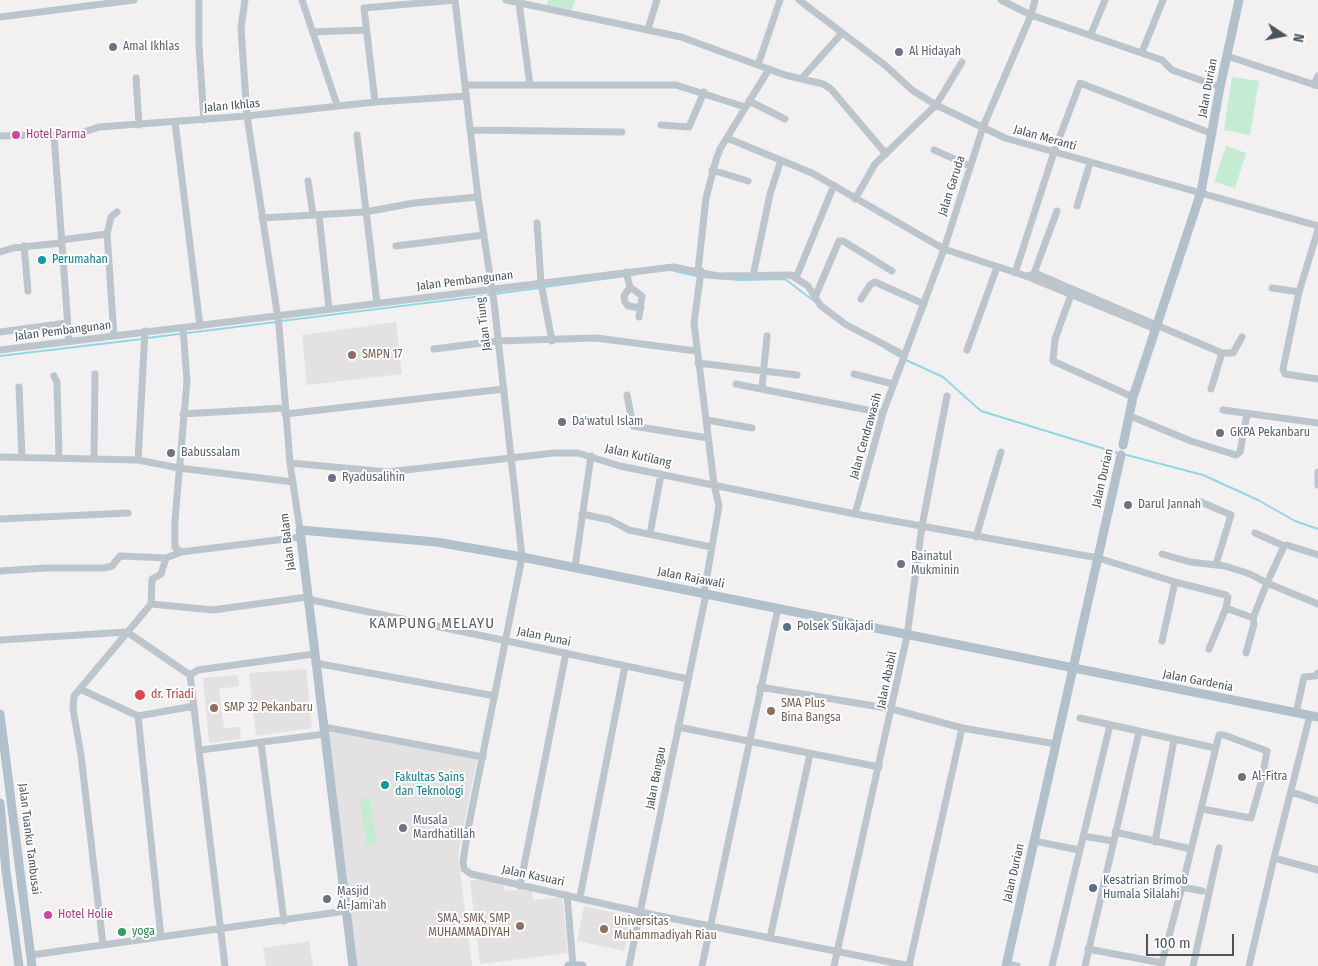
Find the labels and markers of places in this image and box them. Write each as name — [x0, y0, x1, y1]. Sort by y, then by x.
place label: Amal Ikhlas — [123, 40, 179, 54]
marker: Amal Ikhlas — [107, 41, 119, 53]
place label: Al Hidayah — [909, 45, 961, 59]
marker: Al Hidayah — [893, 46, 905, 58]
place label: Hotel Parma — [26, 128, 86, 142]
marker: Hotel Parma — [10, 129, 22, 141]
place label: Perumahan — [52, 253, 108, 267]
marker: Perumahan — [36, 254, 48, 266]
place label: SMPN 17 — [362, 348, 402, 362]
marker: SMPN 17 — [346, 349, 358, 361]
place label: Da'watul Islam — [572, 415, 643, 429]
marker: Da'watul Islam — [556, 416, 568, 428]
place label: GKPA Pekanbaru — [1230, 426, 1310, 440]
marker: GKPA Pekanbaru — [1214, 427, 1226, 439]
place label: Babussalam — [181, 446, 240, 460]
marker: Babussalam — [165, 447, 177, 459]
place label: Ryadusalihin — [342, 471, 405, 485]
marker: Ryadusalihin — [326, 472, 338, 484]
place label: Darul Jannah — [1138, 498, 1201, 512]
marker: Darul Jannah — [1122, 499, 1134, 511]
place label: Bainatul Mukminin — [911, 550, 959, 578]
marker: Bainatul Mukminin — [895, 558, 907, 570]
place label: Polsek Sukajadi — [797, 620, 874, 634]
marker: Polsek Sukajadi — [781, 621, 793, 633]
marker: dr. Triadi — [133, 688, 147, 702]
place label: dr. Triadi — [151, 688, 194, 702]
place label: SMA Plus Bina Bangsa — [781, 697, 841, 725]
place label: SMP 32 Pekanbaru — [224, 701, 313, 715]
marker: SMP 32 Pekanbaru — [208, 702, 220, 714]
marker: SMA Plus Bina Bangsa — [765, 705, 777, 717]
place label: Al-Fitra — [1252, 770, 1287, 784]
place label: Fakultas Sains dan Teknologi — [395, 771, 464, 799]
marker: Al-Fitra — [1236, 771, 1248, 783]
marker: Fakultas Sains dan Teknologi — [379, 779, 391, 791]
place label: Musala Mardhatillah — [413, 814, 475, 842]
marker: Musala Mardhatillah — [397, 822, 409, 834]
place label: Kesatrian Brimob Humala Silalahi — [1103, 874, 1188, 902]
marker: Kesatrian Brimob Humala Silalahi — [1087, 882, 1099, 894]
place label: Masjid Al-Jami'ah — [337, 885, 387, 913]
marker: Masjid Al-Jami'ah — [321, 893, 333, 905]
place label: Hotel Holie — [58, 908, 113, 922]
marker: Hotel Holie — [42, 909, 54, 921]
place label: SMA, SMK, SMP MUHAMMADIYAH — [428, 912, 510, 940]
place label: Universitas Muhammadiyah Riau — [614, 915, 717, 943]
marker: SMA, SMK, SMP MUHAMMADIYAH — [514, 920, 526, 932]
marker: Universitas Muhammadiyah Riau — [598, 923, 610, 935]
place label: yoga — [132, 925, 155, 939]
marker: yoga — [116, 926, 128, 938]

